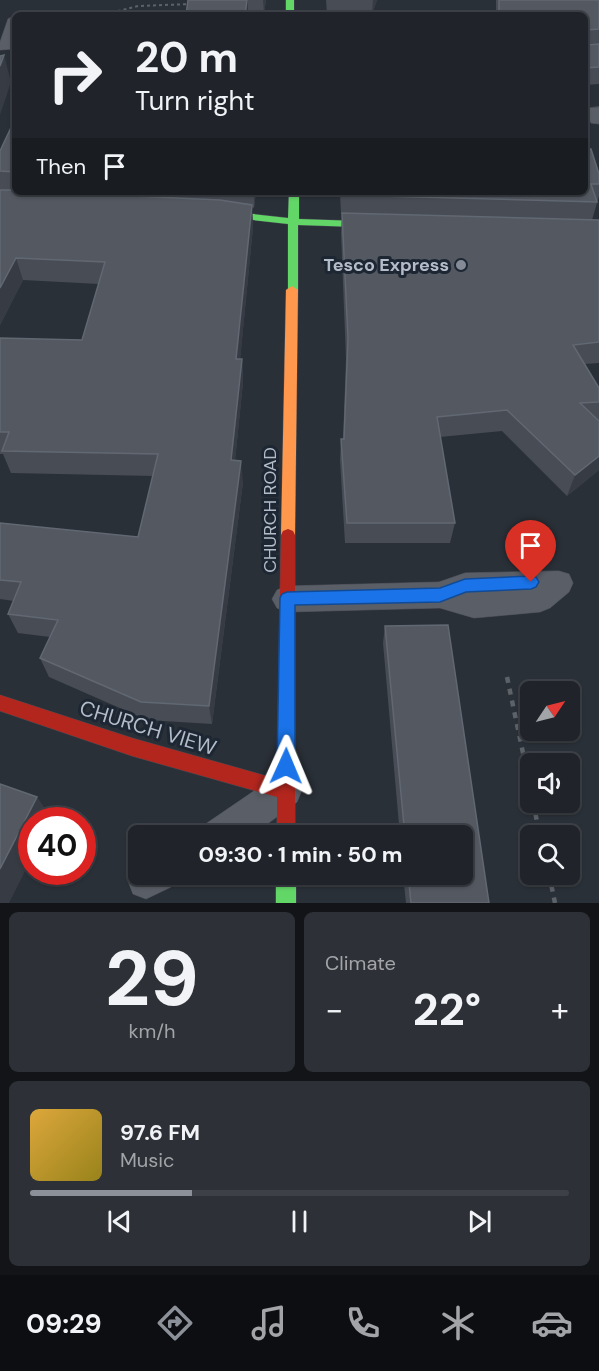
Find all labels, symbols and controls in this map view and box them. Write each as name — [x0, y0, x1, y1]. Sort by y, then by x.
text: 20 m — [135, 30, 238, 85]
icon: right — [36, 36, 114, 114]
text: Turn right — [135, 83, 255, 118]
icon: arrive — [98, 150, 131, 183]
text: Then — [36, 152, 86, 181]
place label: Tesco Express — [324, 253, 449, 277]
marker: Tesco Express — [454, 258, 468, 272]
street label: CHURCH ROAD — [258, 447, 282, 573]
pin — [505, 520, 556, 582]
icon: arrive — [514, 529, 547, 562]
north arrow — [520, 681, 580, 741]
map controls — [520, 681, 580, 885]
street label: CHURCH VIEW — [76, 694, 220, 762]
position arrow — [254, 734, 318, 798]
button: sound — [520, 753, 580, 813]
speed limit sign: 40 — [18, 807, 96, 885]
button: search — [520, 825, 580, 885]
text: 09:30 · 1 min · 50 m — [198, 840, 403, 869]
text: 29 — [105, 928, 199, 1029]
text: Climate — [325, 950, 396, 976]
text: 22° — [413, 980, 481, 1039]
text: − — [325, 988, 343, 1031]
text: + — [551, 988, 569, 1031]
text: km/h — [128, 1018, 176, 1044]
text: 97.6 FM — [120, 1118, 200, 1147]
text: Music — [120, 1147, 175, 1173]
icon: previous — [103, 1205, 136, 1238]
icon: pause — [283, 1205, 316, 1238]
icon: next — [463, 1205, 496, 1238]
icon: directions — [154, 1302, 196, 1344]
icon: music — [248, 1302, 290, 1344]
icon: phone — [342, 1302, 384, 1344]
icon: climate — [437, 1302, 479, 1344]
icon: car — [531, 1302, 573, 1344]
text: 09:29 — [26, 1306, 102, 1341]

